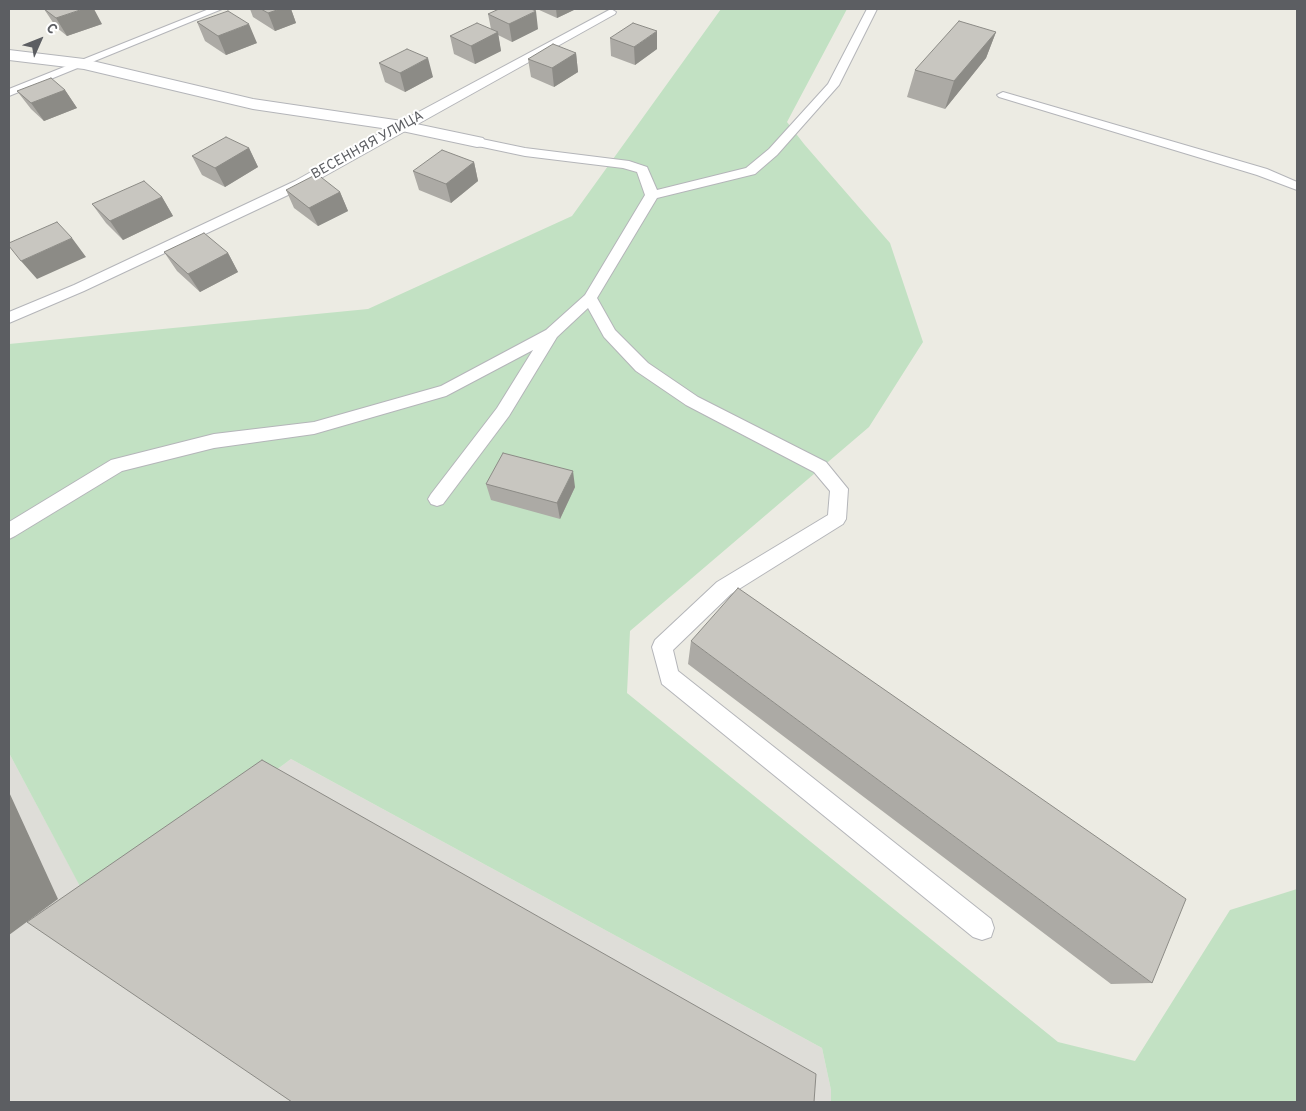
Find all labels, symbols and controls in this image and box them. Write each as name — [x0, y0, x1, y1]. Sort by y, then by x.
north arrow — [15, 15, 65, 65]
text: С — [42, 20, 60, 38]
street label: ВЕСЕННЯЯ УЛИЦА — [309, 108, 427, 184]

